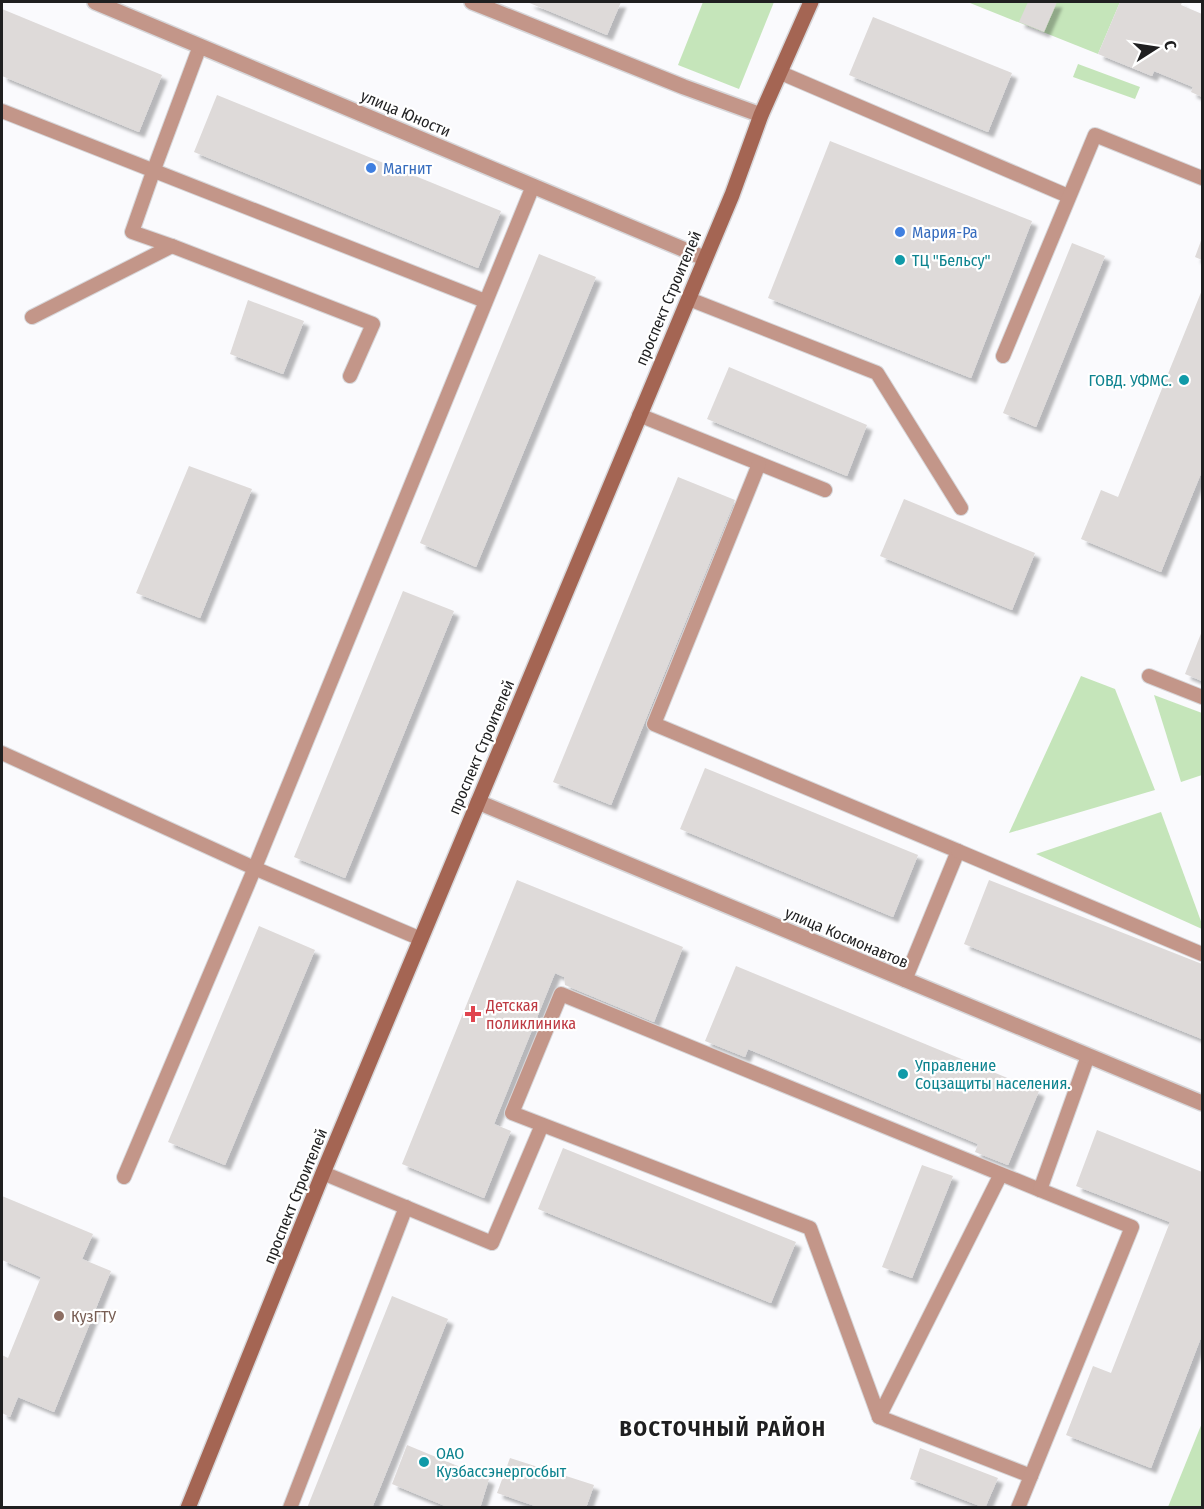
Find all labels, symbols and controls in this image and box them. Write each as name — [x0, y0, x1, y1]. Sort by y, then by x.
north arrow — [1126, 18, 1186, 78]
text: С — [1160, 39, 1180, 52]
street label: улица Юности — [358, 86, 454, 141]
place label: Магнит — [383, 159, 433, 178]
marker: Магнит — [364, 161, 378, 175]
place label: Мария-Ра — [912, 223, 978, 242]
marker: Мария-Ра — [893, 225, 907, 239]
street label: проспект Строителей — [632, 228, 705, 368]
place label: ТЦ "Бельсу" — [912, 251, 991, 270]
marker: ТЦ "Бельсу" — [893, 253, 907, 267]
place label: ГОВД. УФМС. — [1089, 371, 1172, 390]
marker: ГОВД. УФМС. — [1177, 373, 1191, 387]
street label: проспект Строителей — [445, 677, 518, 817]
street label: улица Космонавтов — [782, 903, 911, 972]
place label: Детская поликлиника — [485, 996, 576, 1033]
marker: Детская поликлиника — [464, 1005, 482, 1023]
place label: Управление Соцзащиты населения. — [914, 1056, 1071, 1093]
marker: Управление Соцзащиты населения. — [896, 1067, 910, 1081]
street label: проспект Строителей — [260, 1126, 331, 1267]
place label: КузГТУ — [71, 1307, 116, 1326]
marker: КузГТУ — [52, 1309, 66, 1323]
district label: ВОСТОЧНЫЙ РАЙОН — [619, 1415, 827, 1442]
place label: ОАО Кузбассэнергосбыт — [436, 1444, 567, 1481]
marker: ОАО Кузбассэнергосбыт — [417, 1455, 431, 1469]

